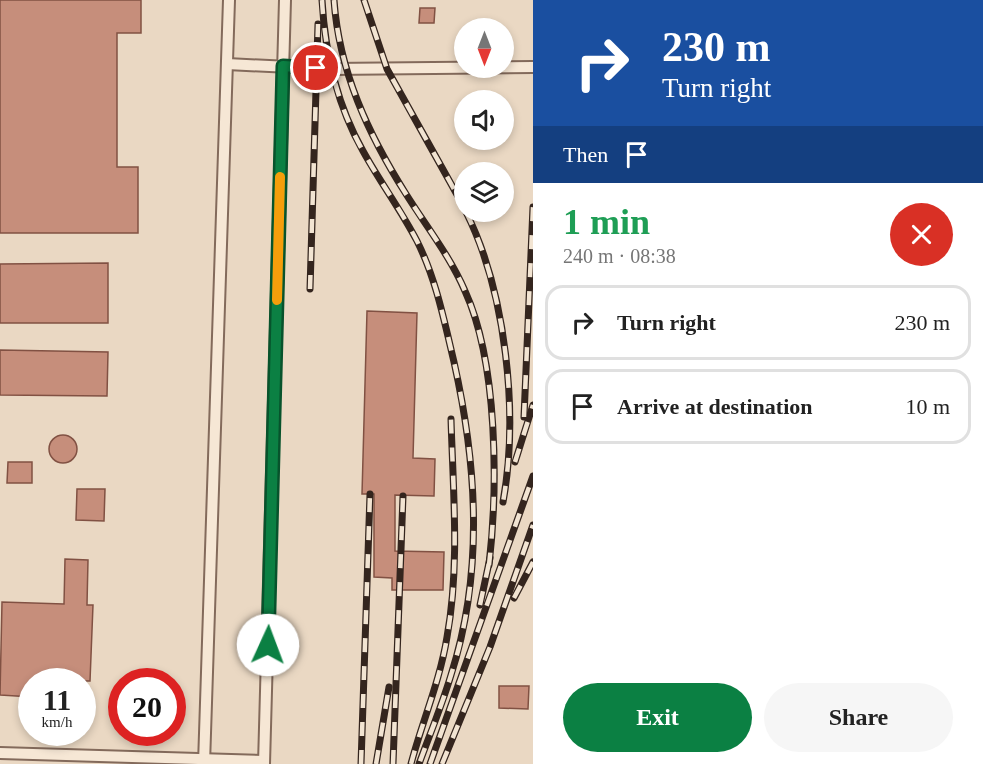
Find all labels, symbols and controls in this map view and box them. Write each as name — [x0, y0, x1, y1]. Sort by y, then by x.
north arrow — [454, 18, 514, 78]
map controls — [454, 18, 514, 222]
icon: right — [563, 24, 641, 102]
text: 230 m — [662, 24, 771, 70]
pin — [290, 42, 341, 93]
icon: arrive — [299, 51, 332, 84]
text: Turn right — [662, 73, 771, 103]
button: sound — [454, 90, 514, 150]
icon: arrive — [620, 138, 653, 171]
text: Then — [563, 142, 608, 167]
button: layers — [454, 162, 514, 222]
text: 1 min — [563, 202, 650, 242]
button: close — [890, 203, 953, 266]
text: 240 m · 08:38 — [563, 245, 676, 267]
icon: right — [566, 306, 599, 339]
text: Turn right — [617, 310, 716, 335]
text: 230 m — [894, 310, 950, 335]
icon: arrive — [566, 390, 599, 423]
text: Arrive at destination — [617, 394, 813, 419]
text: 10 m — [905, 394, 950, 419]
position arrow — [236, 613, 300, 677]
speed limit sign: 20 — [108, 668, 186, 746]
text: 11 — [43, 683, 71, 716]
button: Exit — [563, 683, 752, 752]
button: Share — [764, 683, 953, 752]
text: km/h — [42, 714, 72, 730]

